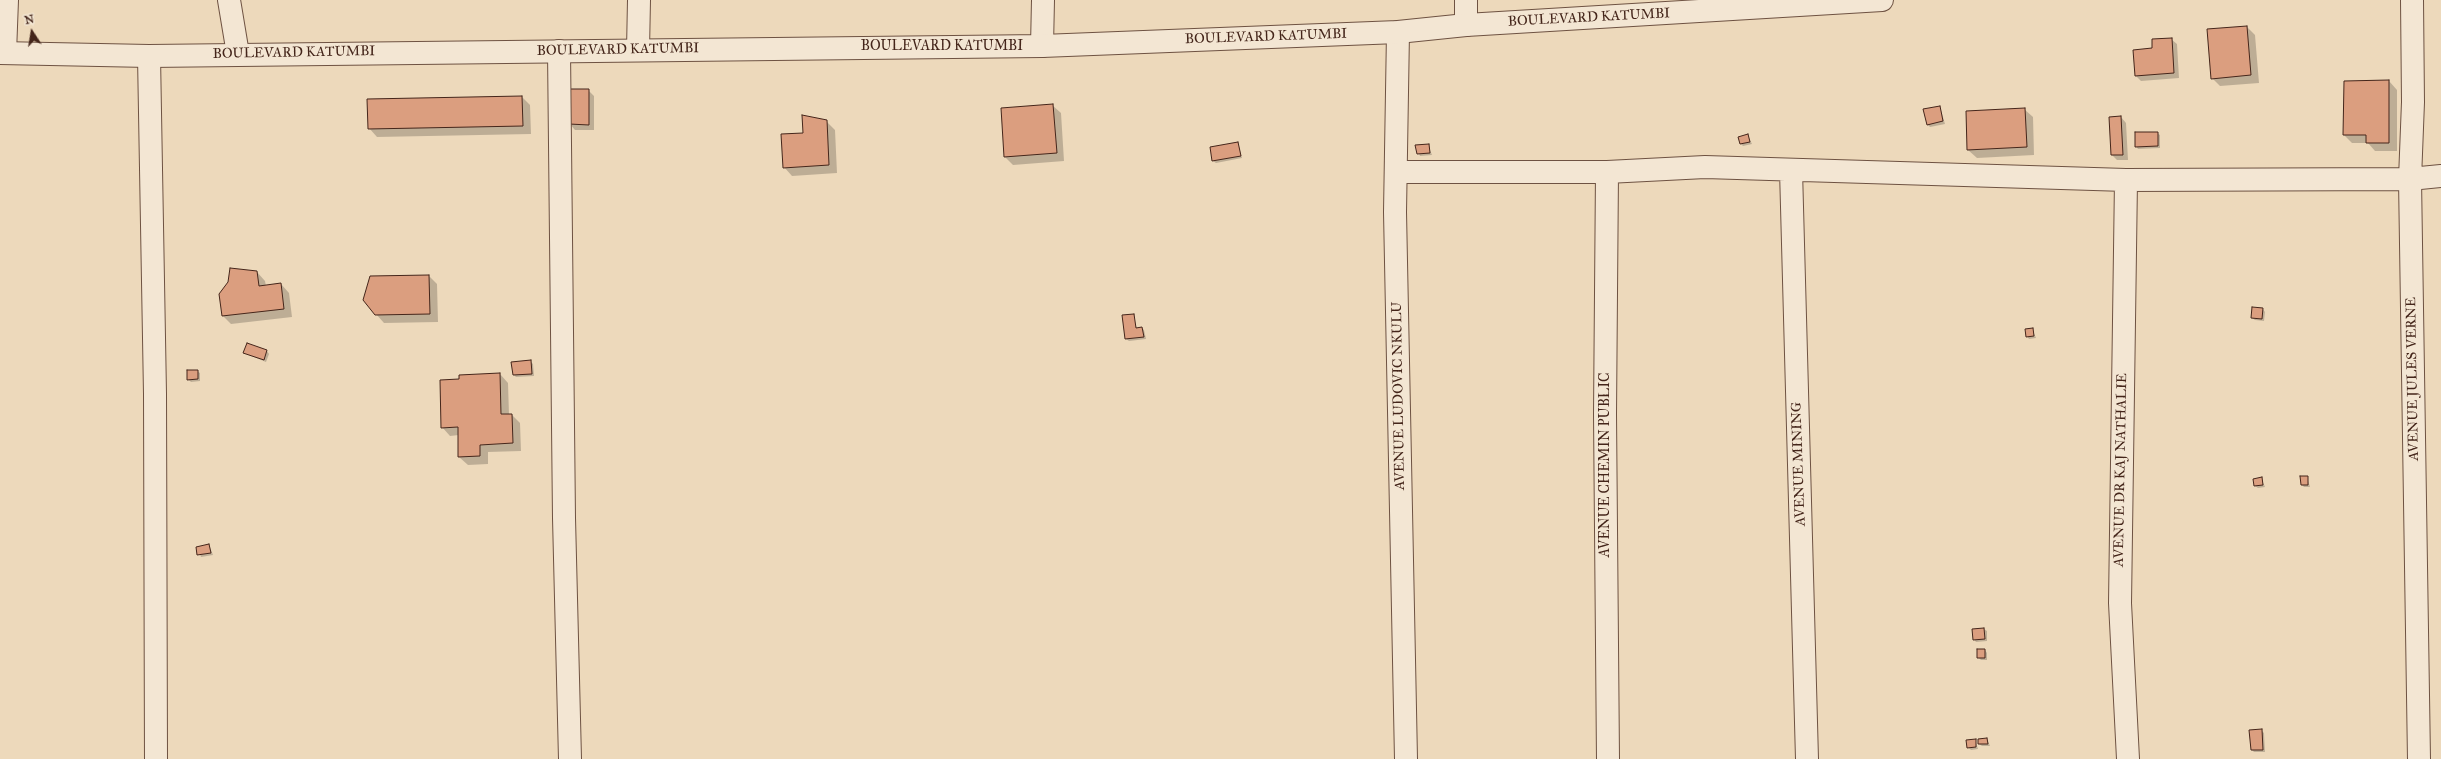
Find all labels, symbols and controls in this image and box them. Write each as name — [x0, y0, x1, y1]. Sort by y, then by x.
street label: BOULEVARD KATUMBI — [1507, 5, 1671, 31]
north arrow — [12, 12, 52, 52]
text: N — [23, 12, 35, 27]
street label: BOULEVARD KATUMBI — [1185, 26, 1347, 48]
street label: BOULEVARD KATUMBI — [861, 39, 1023, 55]
street label: BOULEVARD KATUMBI — [537, 40, 699, 60]
street label: BOULEVARD KATUMBI — [213, 43, 375, 63]
street label: AVENUE JULES VERNE — [2403, 297, 2423, 461]
street label: AVENUE LUDOVIC NKULU — [1389, 302, 1409, 490]
street label: AVENUE CHEMIN PUBLIC — [1598, 372, 1614, 558]
street label: AVENUE DR KAJ NATHALIE — [2111, 373, 2131, 567]
street label: AVENUE MINING — [1788, 402, 1810, 526]

